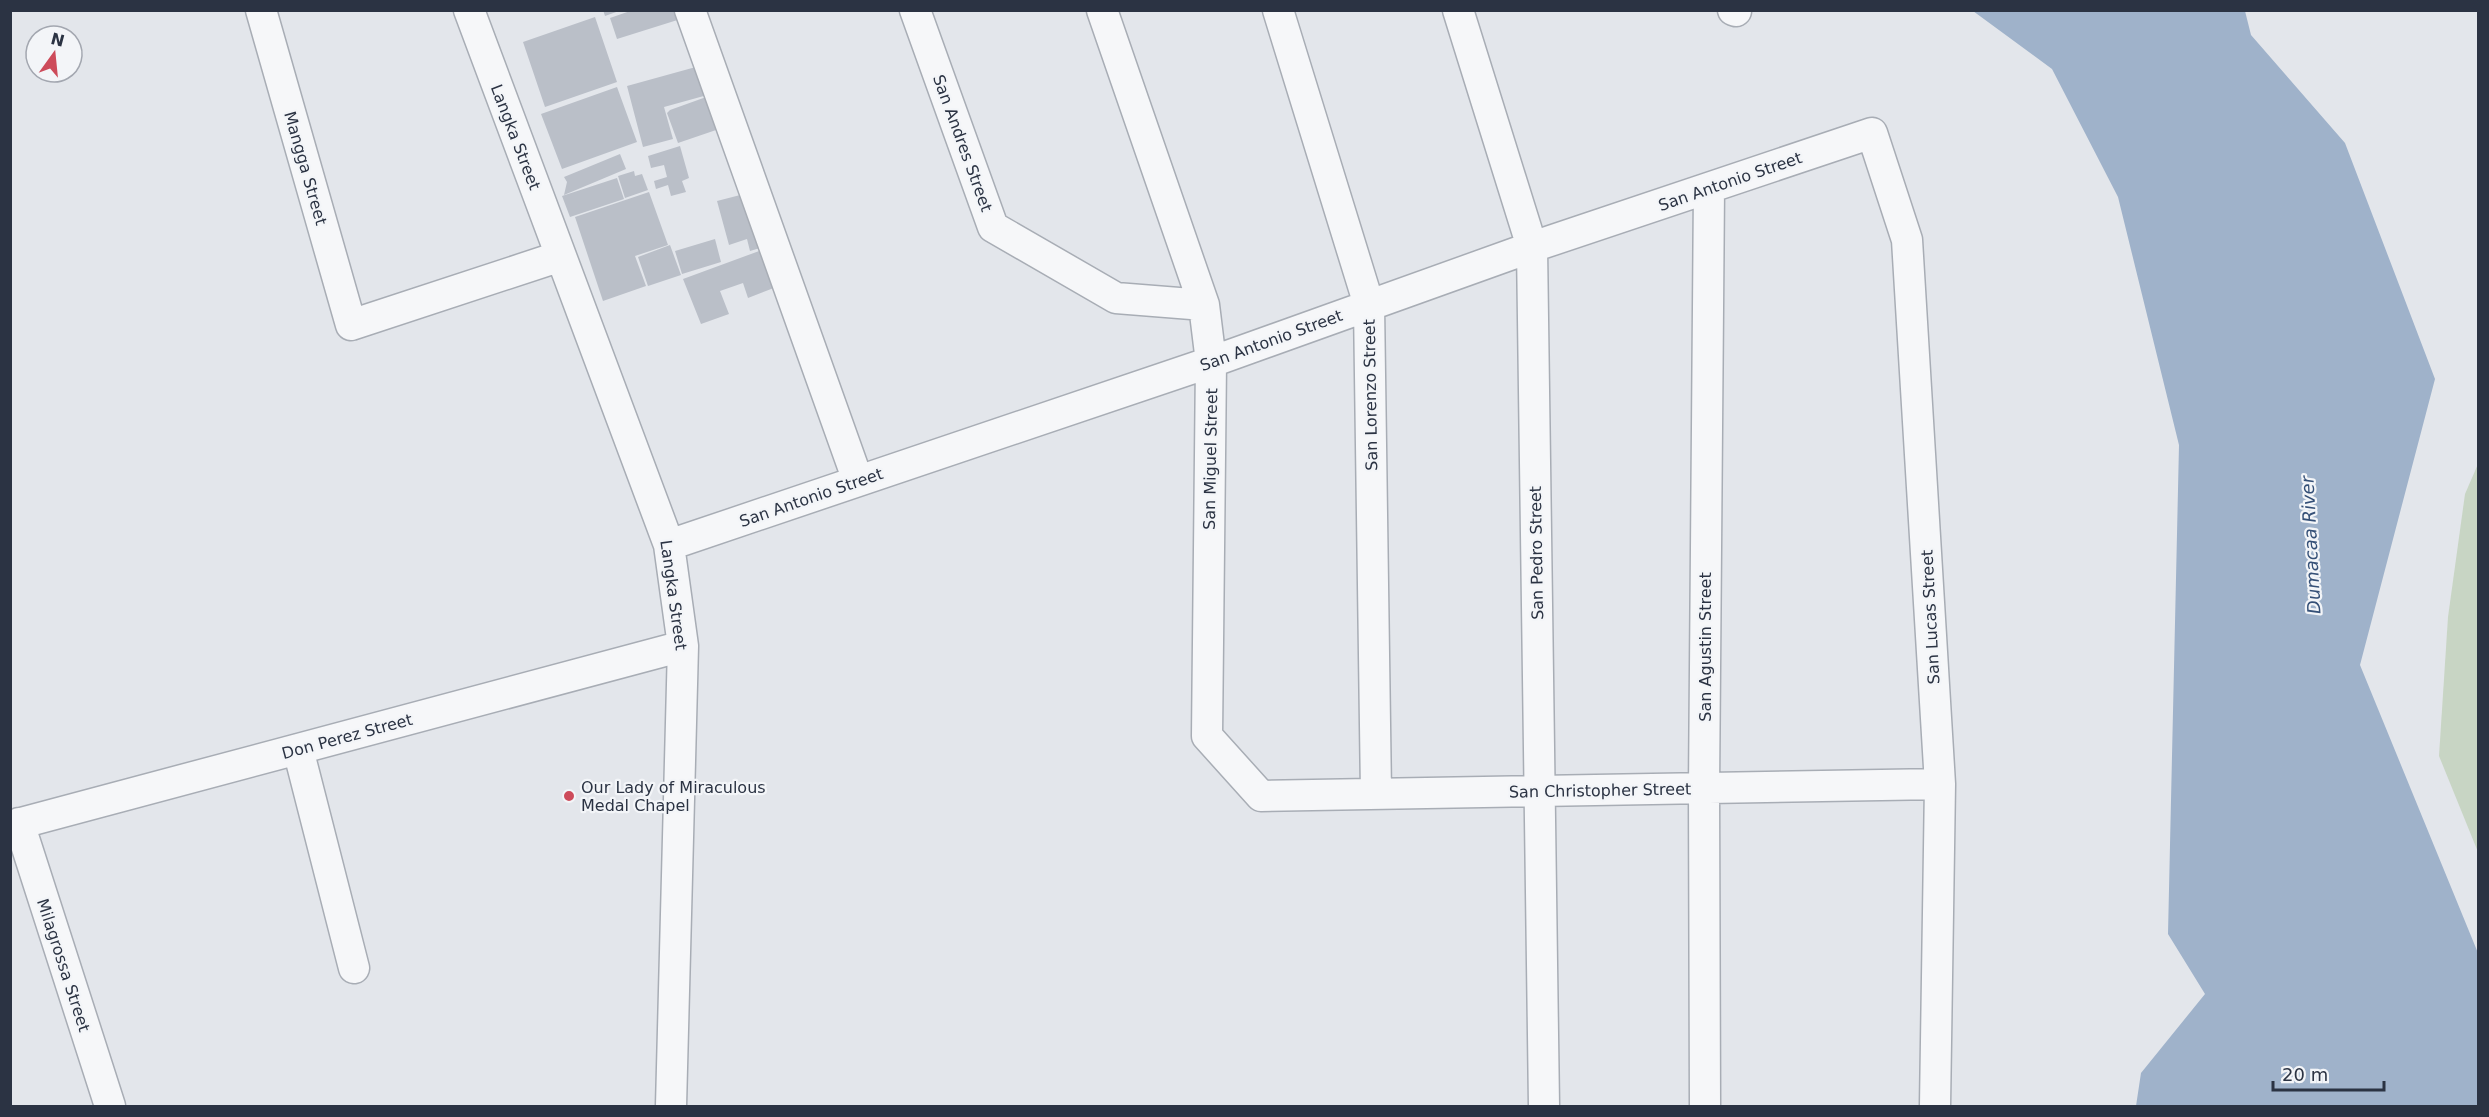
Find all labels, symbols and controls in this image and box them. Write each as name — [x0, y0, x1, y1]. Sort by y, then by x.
north arrow — [24, 24, 84, 84]
text: N — [49, 29, 67, 51]
street label: San Andres Street — [929, 72, 996, 214]
street label: Langka Street — [487, 82, 544, 193]
street label: Mangga Street — [280, 109, 331, 227]
street label: San Antonio Street — [1656, 148, 1804, 215]
street label: San Antonio Street — [1197, 306, 1345, 375]
street label: San Lorenzo Street — [1360, 319, 1381, 471]
street label: San Miguel Street — [1200, 388, 1221, 530]
street label: San Antonio Street — [737, 464, 885, 531]
water label: Dumacaa River — [2296, 474, 2325, 615]
street label: San Pedro Street — [1526, 486, 1547, 620]
street label: Langka Street — [656, 539, 691, 652]
street label: San Lucas Street — [1917, 549, 1944, 685]
street label: San Agustin Street — [1696, 572, 1715, 722]
street label: Don Perez Street — [280, 710, 415, 763]
place label: Our Lady of Miraculous Medal Chapel — [581, 778, 766, 815]
street label: San Christopher Street — [1509, 779, 1691, 802]
marker: Our Lady of Miraculous Medal Chapel — [562, 789, 576, 803]
street label: Milagrossa Street — [33, 896, 94, 1034]
scale bar — [2273, 1054, 2384, 1092]
text: 20 m — [2282, 1064, 2328, 1085]

